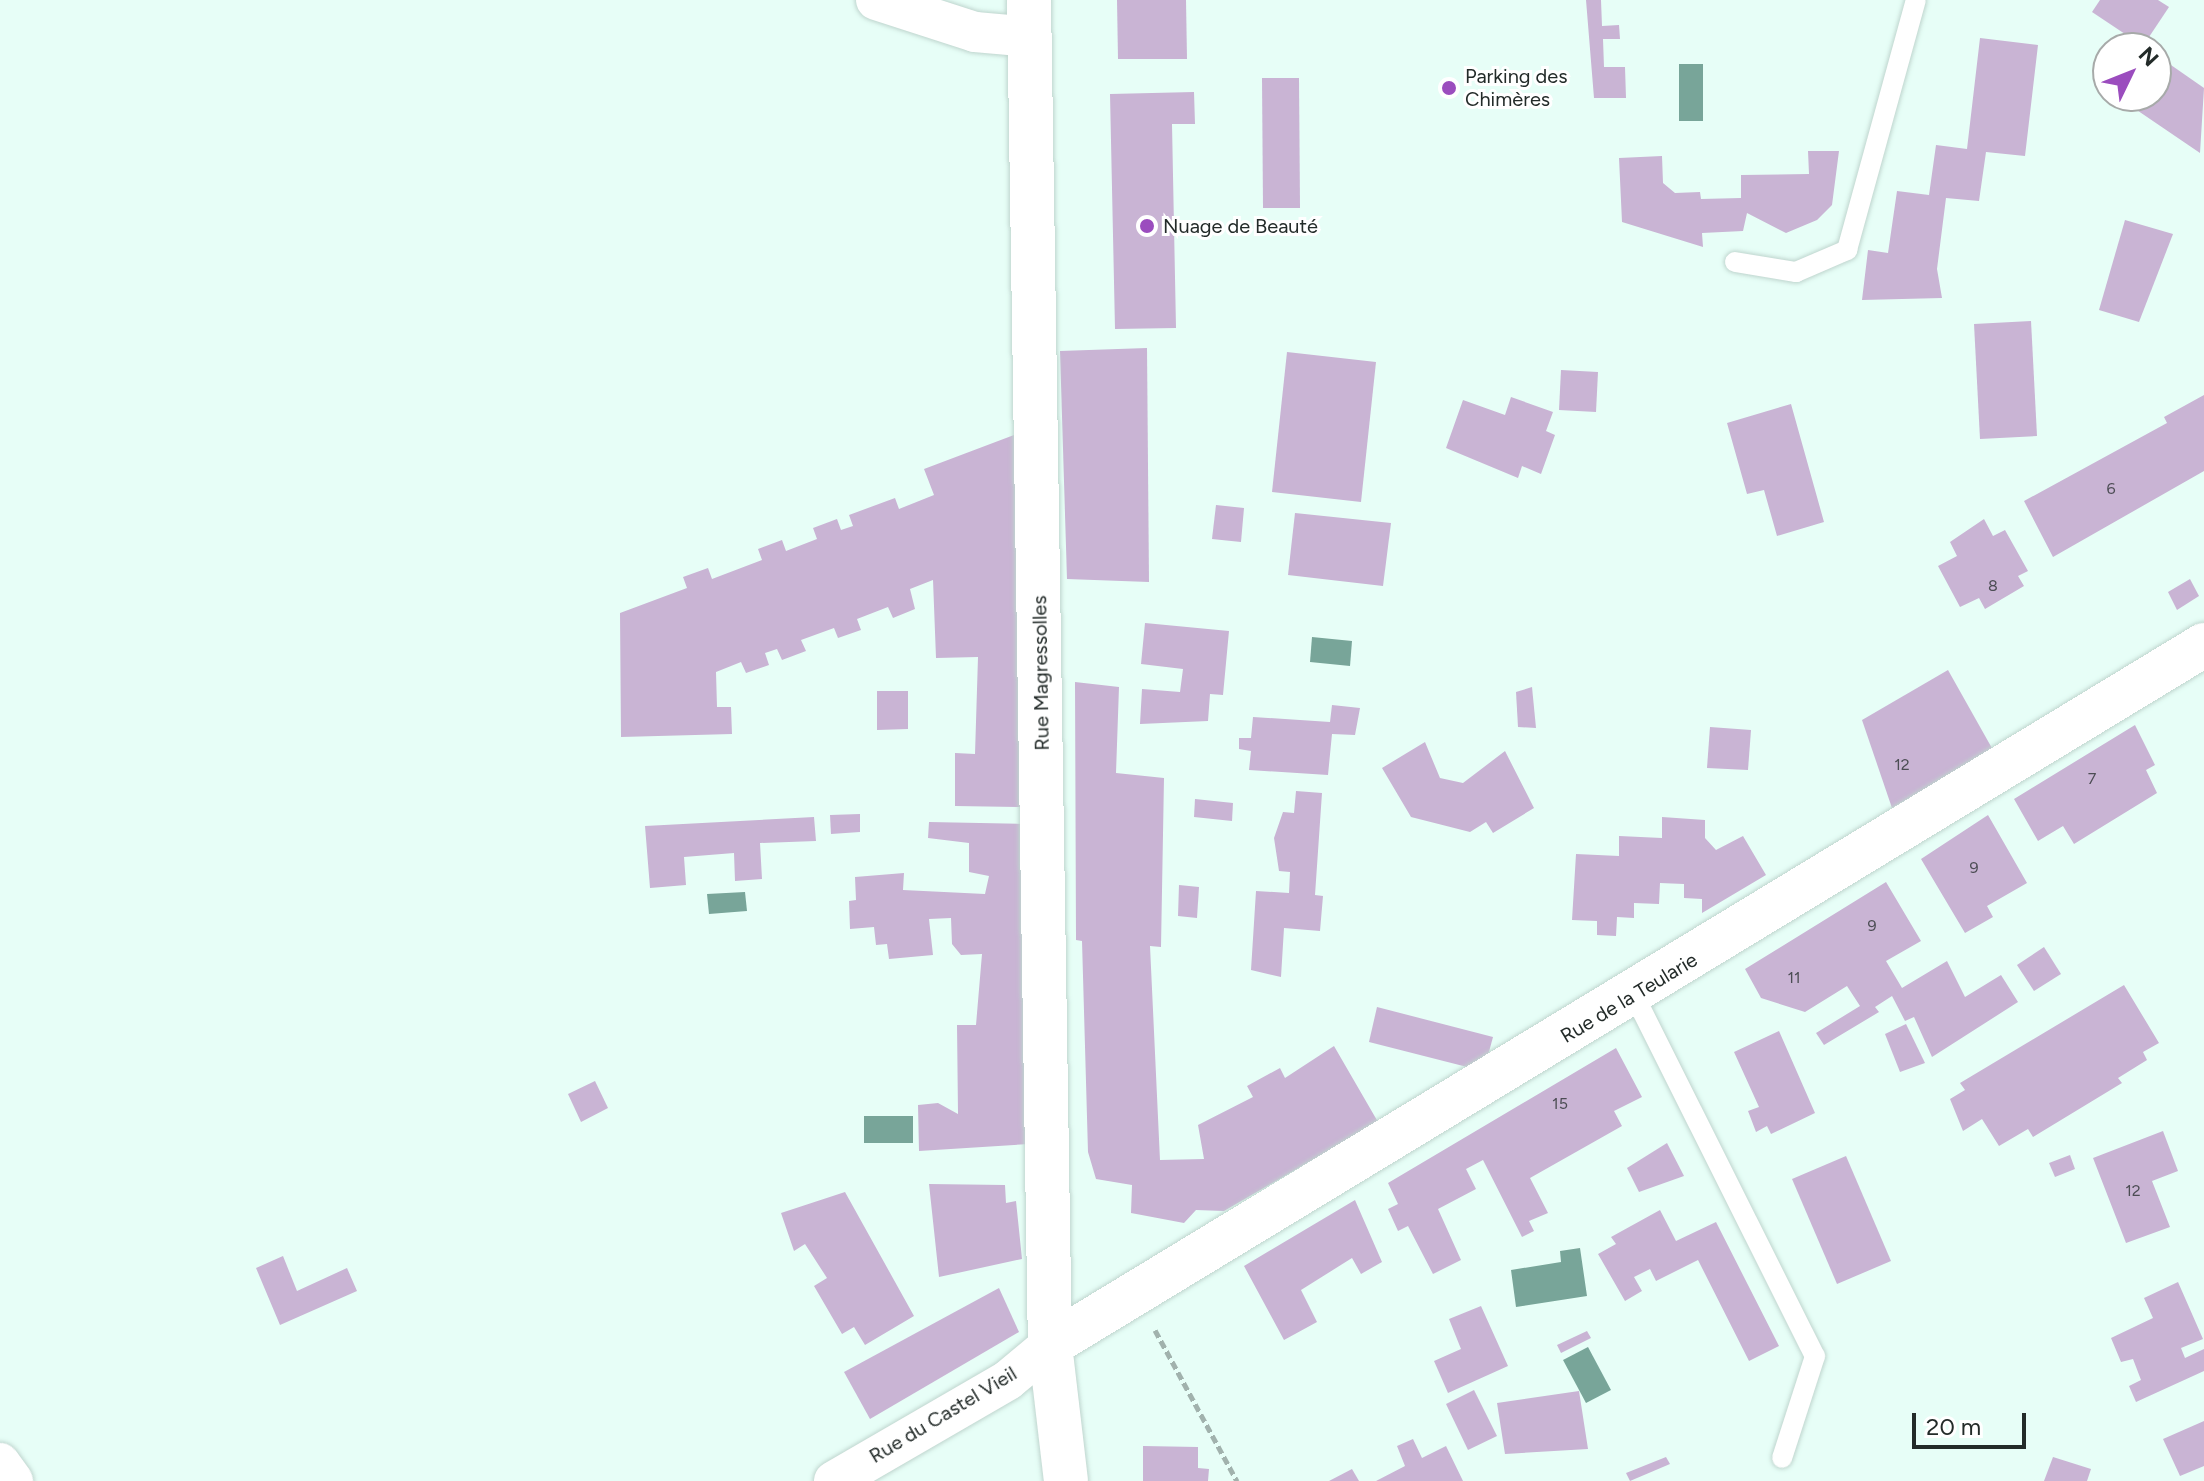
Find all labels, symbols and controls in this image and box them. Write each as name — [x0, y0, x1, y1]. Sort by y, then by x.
north arrow — [2092, 32, 2172, 112]
text: N — [2133, 41, 2164, 72]
place label: Parking des Chimères — [1465, 64, 1567, 111]
marker: Parking des Chimères — [1440, 79, 1458, 97]
place label: Nuage de Beauté — [1163, 214, 1318, 238]
marker: Nuage de Beauté — [1138, 217, 1156, 235]
house number: 6 — [2106, 479, 2116, 499]
house number: 8 — [1988, 576, 1998, 596]
street label: Rue Magressolles — [1028, 595, 1054, 751]
house number: 12 — [1894, 755, 1910, 775]
house number: 7 — [2088, 769, 2096, 789]
house number: 9 — [1969, 858, 1979, 878]
house number: 9 — [1867, 916, 1877, 936]
street label: Rue de la Teularie — [1556, 948, 1702, 1048]
house number: 11 — [1787, 968, 1801, 988]
house number: 15 — [1552, 1094, 1568, 1114]
house number: 12 — [2125, 1181, 2141, 1201]
street label: Rue du Castel Vieil — [865, 1362, 1021, 1468]
scale bar — [1916, 1397, 2030, 1447]
text: 20 m — [1926, 1412, 1981, 1441]

